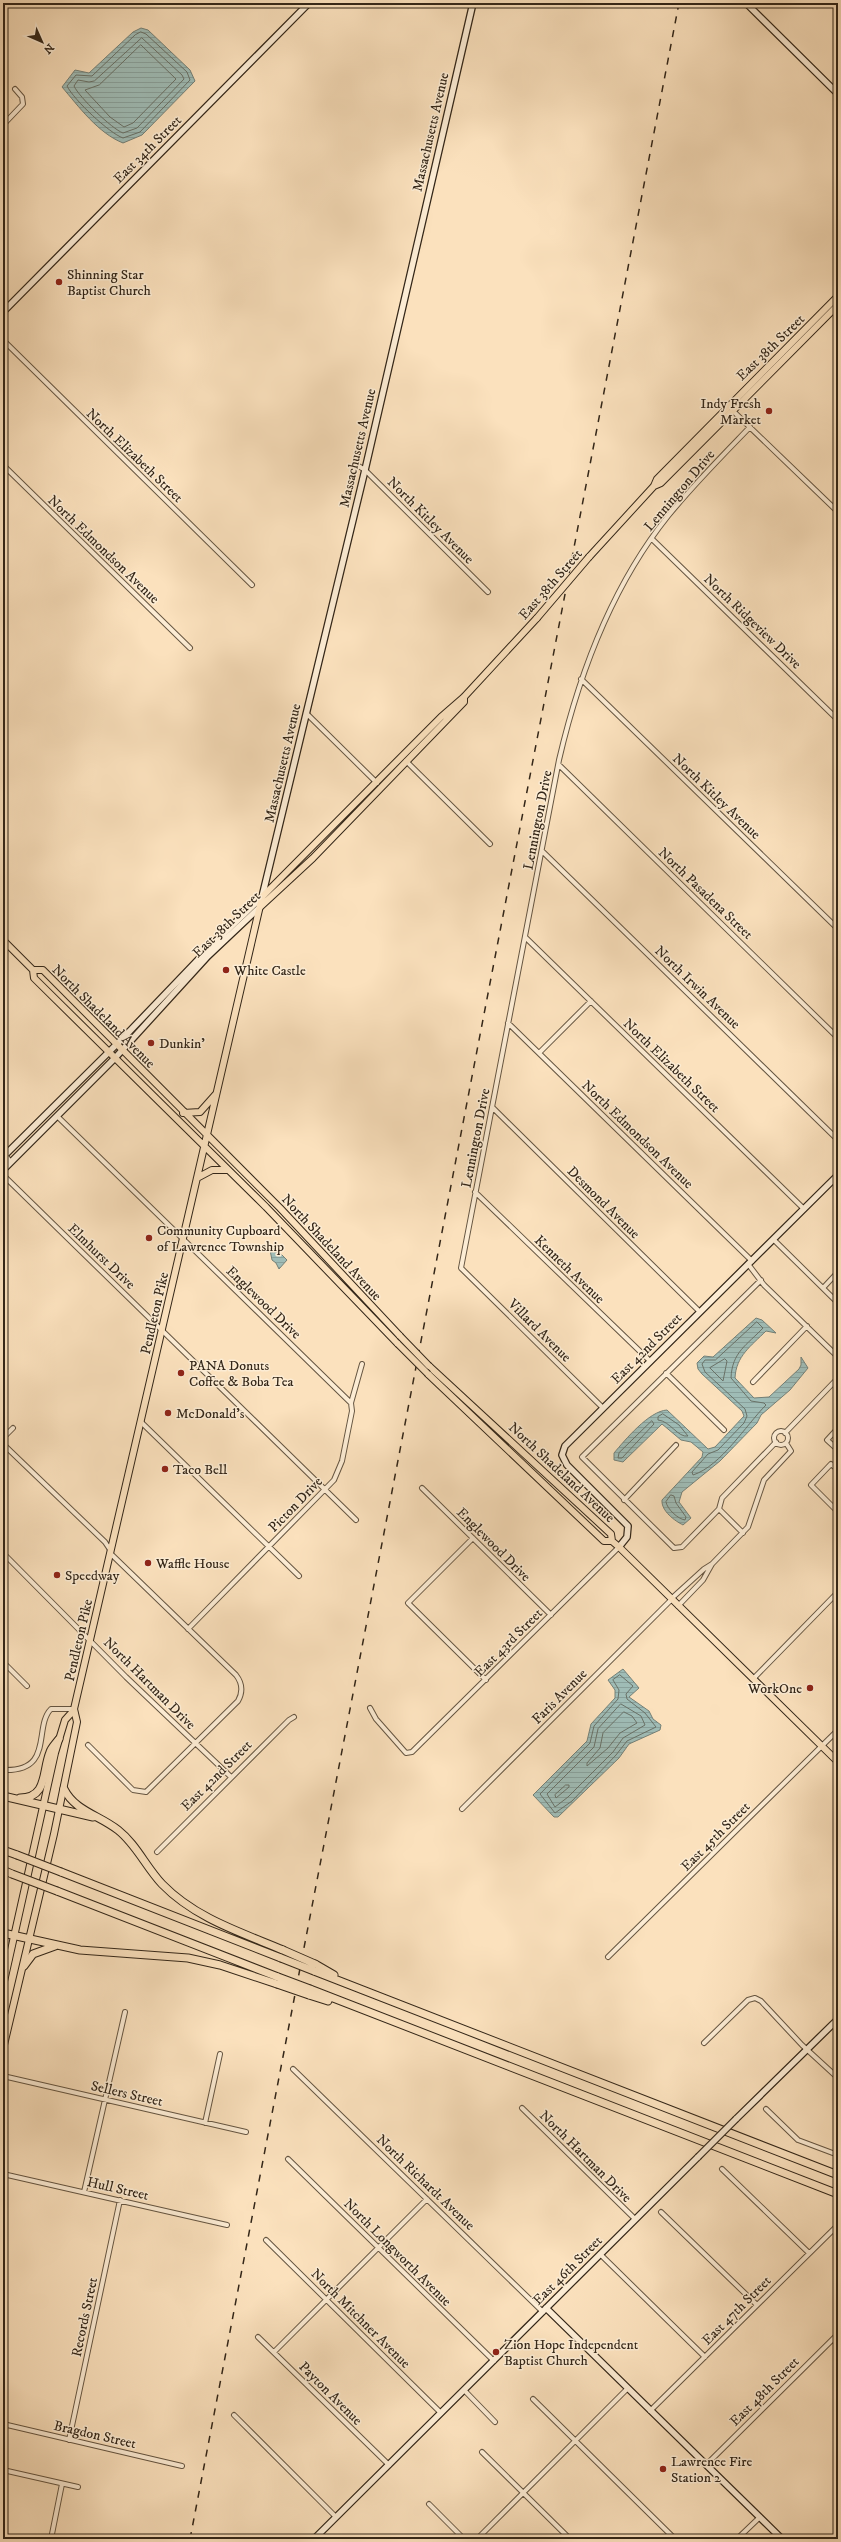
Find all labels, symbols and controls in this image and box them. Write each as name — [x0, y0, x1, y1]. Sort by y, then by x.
north arrow — [22, 22, 62, 62]
text: N — [40, 40, 57, 57]
street label: Massachusetts Avenue — [409, 71, 453, 193]
street label: East 34th Street — [110, 111, 186, 188]
place label: Shinning Star Baptist Church — [67, 266, 152, 300]
marker: Shinning Star Baptist Church — [54, 277, 64, 287]
street label: East 38th Street — [733, 310, 809, 385]
street label: Massachusetts Avenue — [336, 387, 380, 509]
place label: Indy Fresh Market — [701, 395, 762, 429]
street label: North Elizabeth Street — [82, 405, 187, 507]
marker: Indy Fresh Market — [764, 406, 774, 416]
street label: Lennington Drive — [640, 446, 719, 535]
street label: North Kitley Avenue — [383, 473, 478, 568]
street label: North Edmondson Avenue — [44, 492, 163, 608]
street label: East 38th Street — [515, 545, 587, 624]
street label: North Ridgeview Drive — [700, 570, 805, 673]
street label: Massachusetts Avenue — [261, 702, 305, 824]
street label: North Kitley Avenue — [668, 750, 764, 844]
street label: Lennington Drive — [520, 769, 556, 872]
street label: North Pasadena Street — [654, 844, 757, 944]
street label: East 38th Street — [189, 887, 265, 962]
street label: North Irwin Avenue — [651, 942, 744, 1033]
street label: North Shadeland Avenue — [48, 961, 159, 1072]
place label: White Castle — [233, 962, 306, 980]
marker: White Castle — [221, 965, 231, 975]
street label: North Elizabeth Street — [619, 1015, 724, 1117]
place label: Dunkin' — [159, 1035, 205, 1053]
marker: Dunkin' — [146, 1038, 156, 1048]
street label: North Edmondson Avenue — [578, 1077, 697, 1193]
street label: Lennington Drive — [458, 1087, 494, 1190]
street label: Desmond Avenue — [563, 1162, 644, 1243]
street label: North Shadeland Avenue — [277, 1191, 385, 1305]
street label: Elmhurst Drive — [64, 1220, 139, 1294]
place label: Community Cupboard of Lawrence Township — [157, 1222, 284, 1256]
street label: Kenneth Avenue — [530, 1232, 608, 1308]
marker: Community Cupboard of Lawrence Township — [144, 1233, 154, 1243]
street label: Englewood Drive — [222, 1262, 305, 1343]
street label: Pendleton Pike — [137, 1270, 173, 1356]
street label: Villard Avenue — [503, 1295, 575, 1366]
street label: East 42nd Street — [607, 1309, 686, 1388]
place label: PANA Donuts Coffee & Boba Tea — [189, 1357, 293, 1391]
marker: PANA Donuts Coffee & Boba Tea — [176, 1368, 186, 1378]
place label: McDonald's — [176, 1405, 245, 1423]
marker: McDonald's — [163, 1408, 173, 1418]
street label: North Shadeland Avenue — [504, 1419, 619, 1527]
place label: Taco Bell — [173, 1461, 228, 1479]
marker: Taco Bell — [160, 1464, 170, 1474]
street label: Picton Drive — [265, 1473, 327, 1536]
street label: Englewood Drive — [452, 1504, 534, 1586]
place label: Waffle House — [155, 1555, 230, 1573]
marker: Waffle House — [143, 1558, 153, 1568]
place label: Speedway — [65, 1567, 120, 1585]
marker: Speedway — [52, 1570, 62, 1580]
street label: Pendleton Pike — [61, 1597, 97, 1683]
street label: East 43rd Street — [471, 1604, 547, 1681]
street label: North Hartman Drive — [99, 1634, 199, 1734]
street label: Faris Avenue — [528, 1665, 591, 1728]
place label: WorkOne — [747, 1680, 802, 1698]
marker: WorkOne — [805, 1683, 815, 1693]
street label: East 42nd Street — [177, 1736, 256, 1815]
street label: East 45th Street — [677, 1798, 755, 1875]
street label: Sellers Street — [89, 2077, 165, 2111]
street label: North Hartman Drive — [535, 2107, 635, 2207]
street label: North Richardt Avenue — [372, 2131, 479, 2235]
street label: Hull Street — [85, 2173, 151, 2205]
street label: North Longworth Avenue — [340, 2195, 455, 2311]
street label: East 46th Street — [529, 2232, 607, 2309]
street label: North Mitchner Avenue — [307, 2265, 414, 2373]
street label: East 47th Street — [698, 2272, 776, 2349]
street label: Records Street — [68, 2275, 102, 2359]
place label: Zion Hope Independent Baptist Church — [504, 2336, 639, 2370]
marker: Zion Hope Independent Baptist Church — [491, 2347, 501, 2357]
street label: East 48th Street — [726, 2353, 804, 2430]
street label: Payton Avenue — [295, 2358, 366, 2429]
street label: Bragdon Street — [52, 2417, 138, 2453]
place label: Lawrence Fire Station 2 — [671, 2453, 752, 2487]
marker: Lawrence Fire Station 2 — [658, 2464, 668, 2474]

